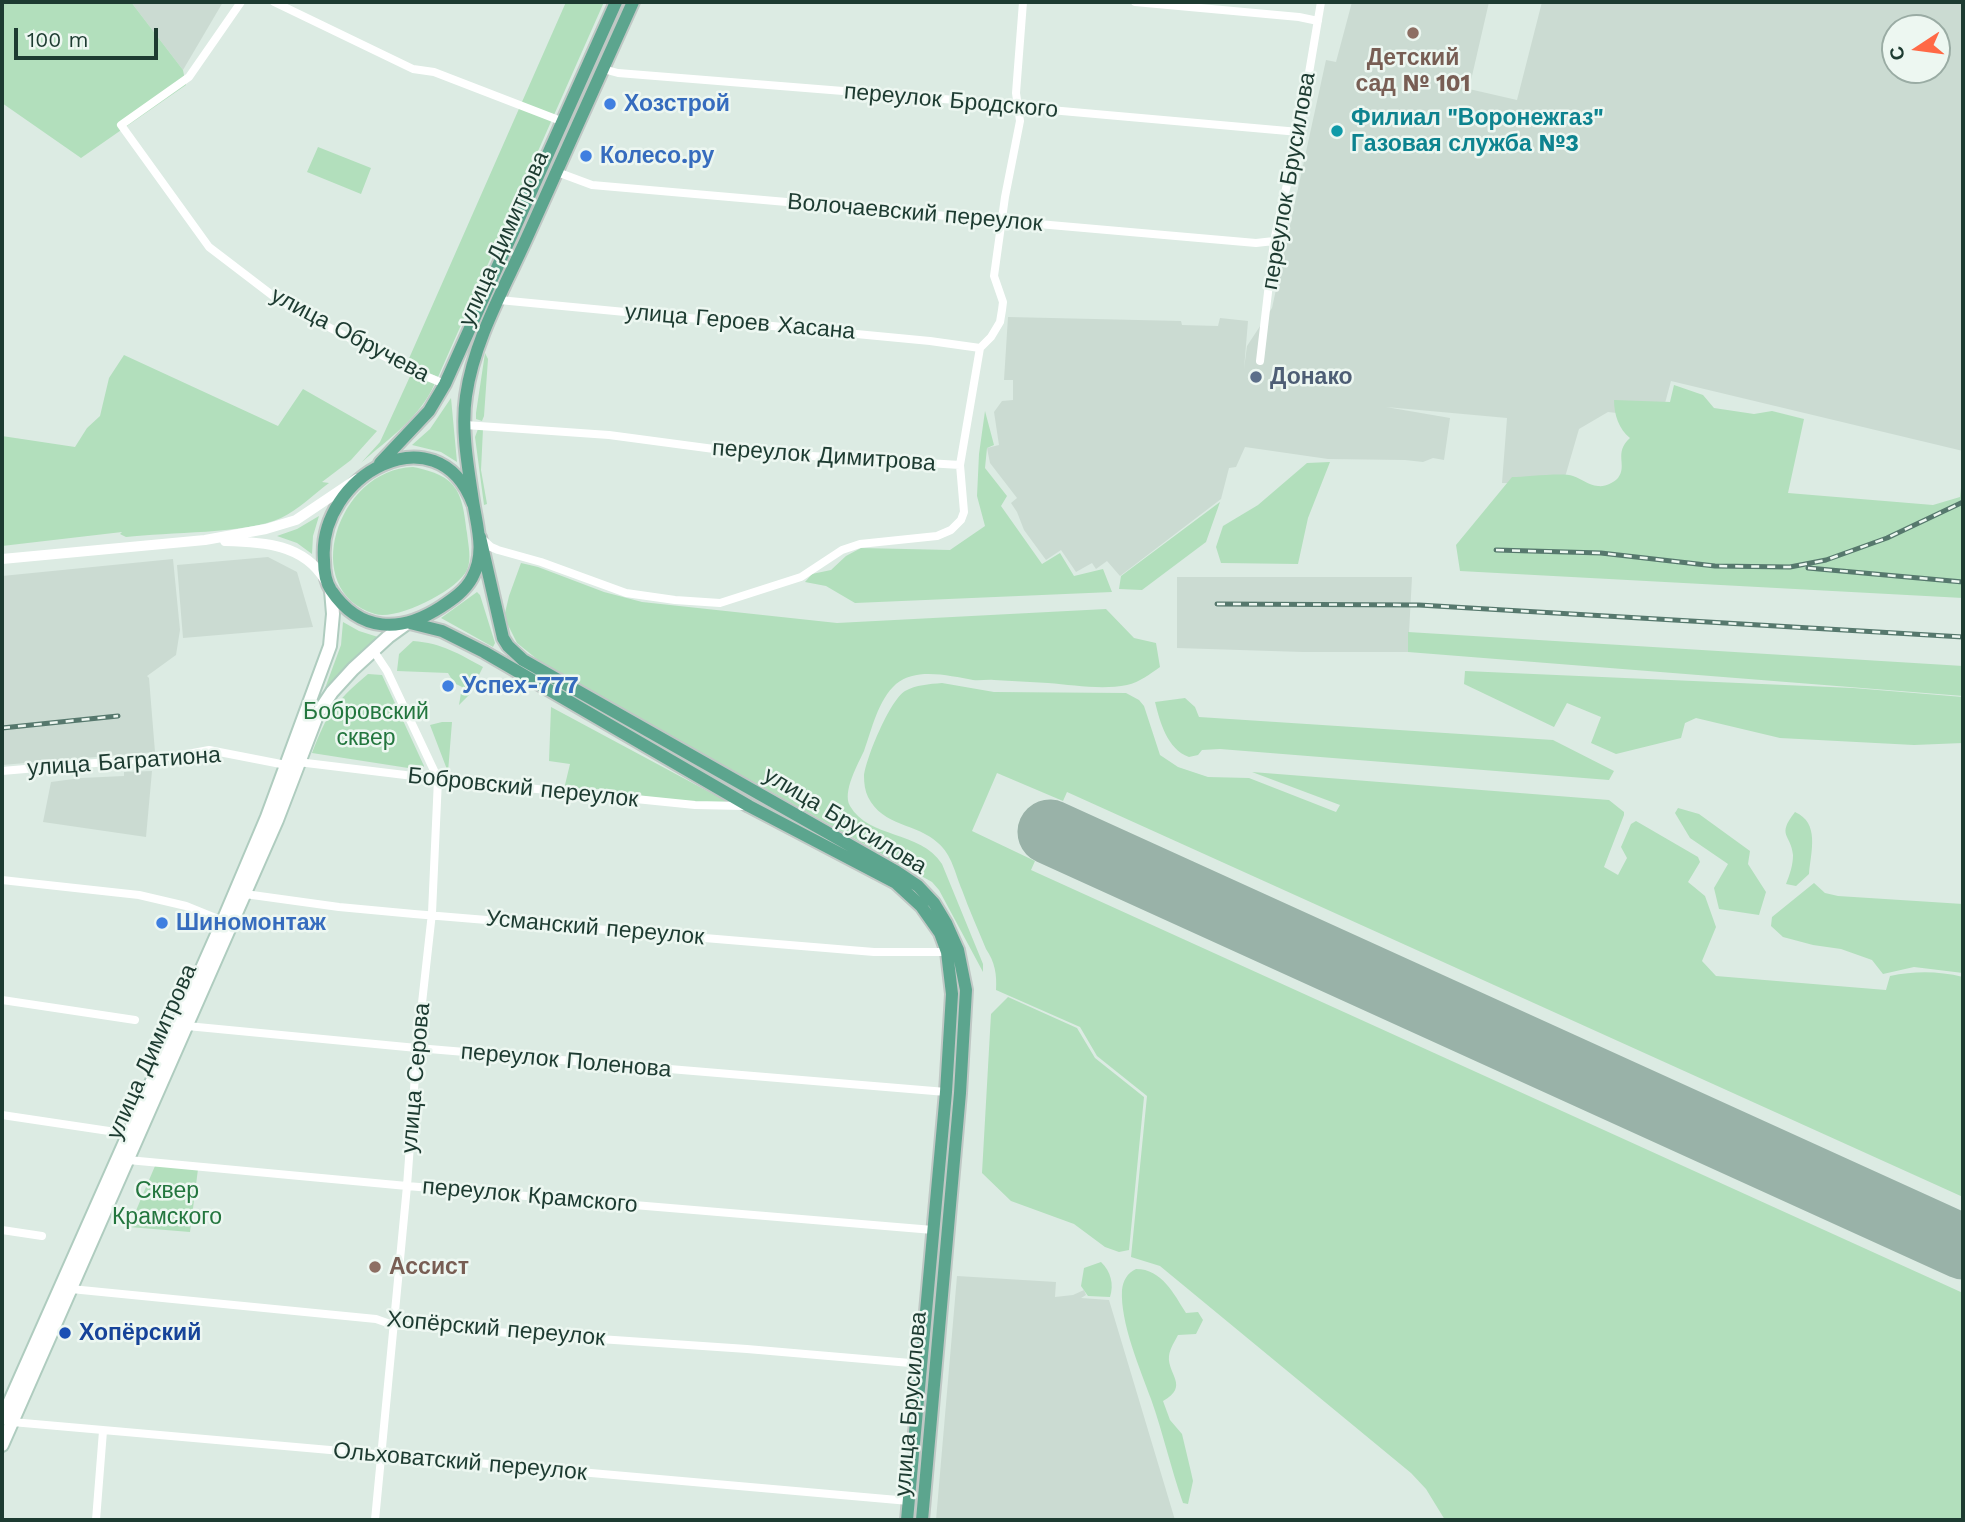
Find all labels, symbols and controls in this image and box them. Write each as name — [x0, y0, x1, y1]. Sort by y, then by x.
scale bar — [18, 14, 161, 58]
north arrow — [1881, 14, 1951, 84]
marker: Детский сад № 101 — [1405, 25, 1421, 41]
text: 100 m — [27, 27, 89, 52]
place label: Детский сад № 101 — [1355, 44, 1471, 98]
text: С — [1884, 44, 1910, 63]
street label: переулок Брусилова — [1256, 70, 1322, 292]
street label: переулок Бродского — [843, 78, 1059, 124]
place label: Хозстрой — [624, 90, 730, 118]
marker: Хозстрой — [602, 96, 618, 112]
place label: Филиал "Воронежгаз" Газовая служба №3 — [1351, 104, 1604, 158]
marker: Филиал "Воронежгаз" Газовая служба №3 — [1329, 123, 1345, 139]
place label: Колесо.ру — [600, 142, 714, 170]
street label: улица Димитрова — [453, 147, 555, 331]
marker: Колесо.ру — [578, 148, 594, 164]
street label: Волочаевский переулок — [786, 188, 1044, 238]
street label: улица Обручева — [266, 282, 434, 388]
street label: улица Героев Хасана — [624, 298, 856, 346]
place label: Донако — [1270, 363, 1353, 391]
marker: Донако — [1248, 369, 1264, 385]
street label: переулок Димитрова — [711, 434, 937, 478]
place label: Успех-777 — [462, 672, 579, 700]
marker: Успех-777 — [440, 678, 456, 694]
park label: Бобровский сквер — [303, 698, 429, 752]
street label: улица Багратиона — [26, 741, 222, 783]
street label: улица Брусилова — [758, 761, 932, 881]
street label: Бобровский переулок — [406, 762, 640, 814]
street label: Усманский переулок — [485, 905, 705, 951]
place label: Шиномонтаж — [176, 909, 326, 937]
marker: Шиномонтаж — [154, 915, 170, 931]
street label: улица Димитрова — [101, 960, 203, 1144]
street label: улица Серова — [396, 1002, 436, 1154]
street label: переулок Поленова — [460, 1038, 672, 1084]
street label: переулок Крамского — [421, 1173, 639, 1219]
park label: Сквер Крамского — [112, 1177, 222, 1231]
place label: Ассист — [389, 1253, 469, 1281]
marker: Ассист — [367, 1259, 383, 1275]
street label: Хопёрский переулок — [386, 1306, 606, 1352]
street label: улица Брусилова — [889, 1310, 933, 1498]
place label: Хопёрский — [79, 1319, 201, 1347]
marker: Хопёрский — [57, 1325, 73, 1341]
street label: Ольховатский переулок — [332, 1437, 588, 1487]

